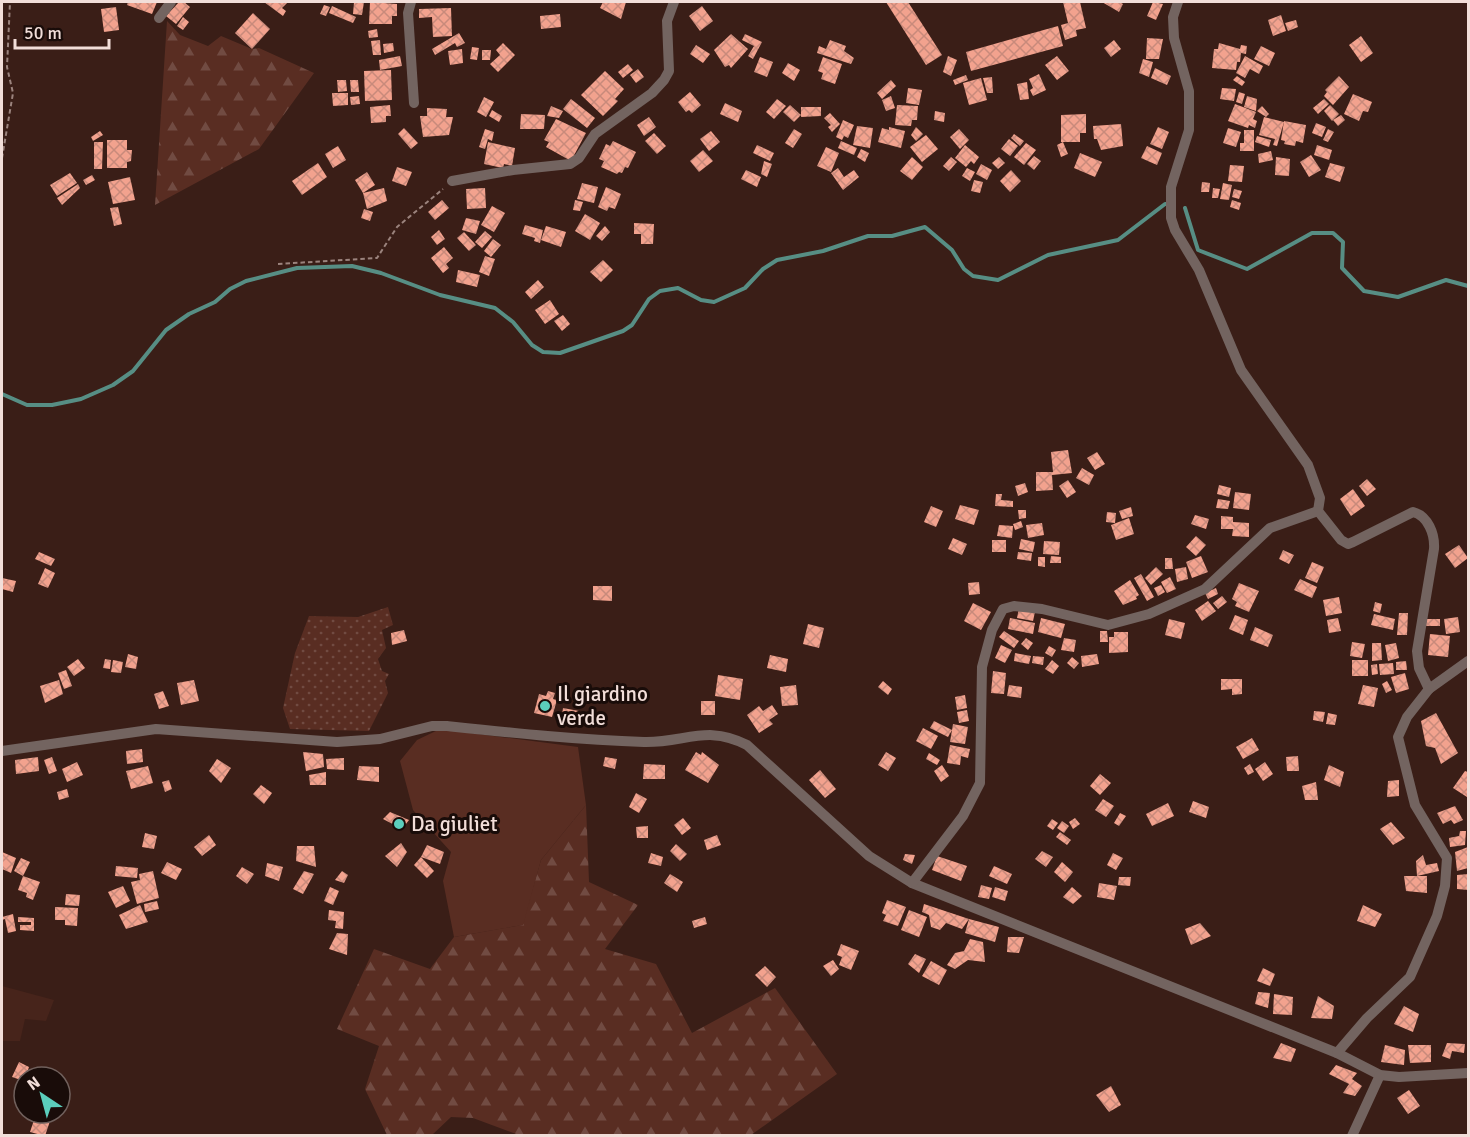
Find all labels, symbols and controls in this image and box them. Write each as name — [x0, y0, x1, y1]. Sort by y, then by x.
scale bar — [15, 12, 110, 50]
text: 50 m — [24, 22, 62, 44]
place label: Il giardino verde — [557, 681, 648, 731]
marker: Il giardino verde — [538, 699, 552, 713]
place label: Da giuliet — [411, 811, 498, 837]
marker: Da giuliet — [392, 817, 406, 831]
north arrow — [12, 1065, 72, 1125]
text: N — [23, 1072, 44, 1095]

